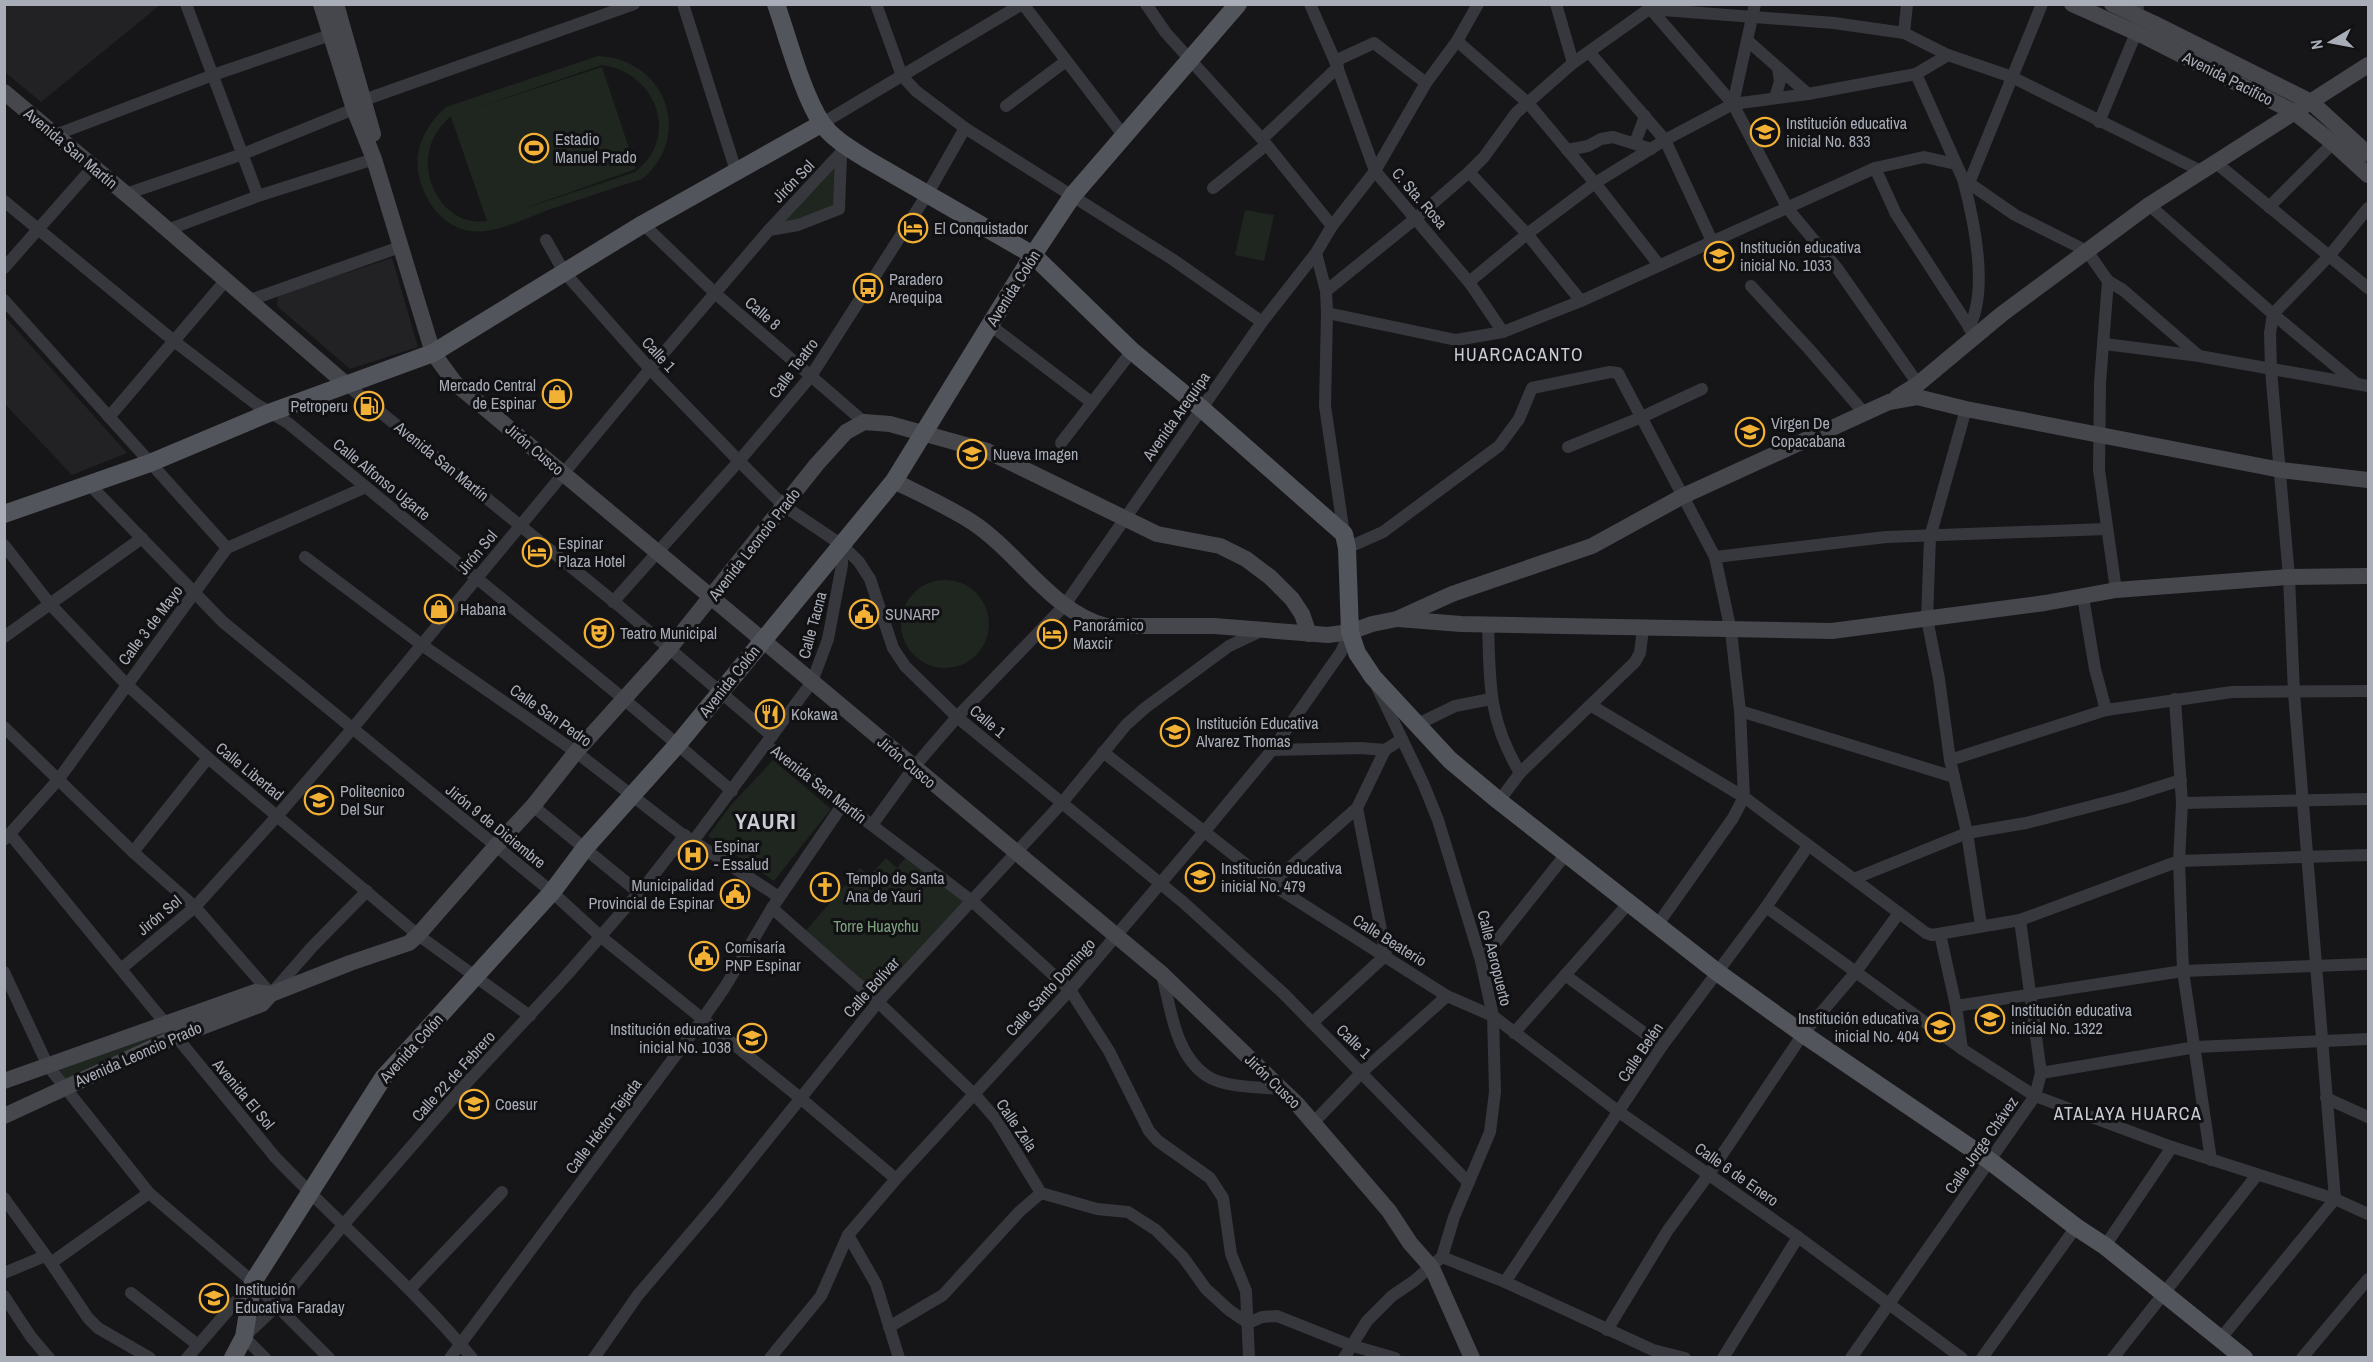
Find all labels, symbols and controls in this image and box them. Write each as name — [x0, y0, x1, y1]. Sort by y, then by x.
north arrow — [2301, 12, 2361, 72]
text: N — [2305, 38, 2328, 51]
street label: Avenida Pacifico — [2178, 45, 2277, 110]
street label: Avenida San Martín — [19, 102, 122, 194]
place label: Institución educativa inicial No. 833 — [1786, 112, 1908, 152]
school or university icon: Institución educativa inicial No. 833 — [1749, 116, 1781, 148]
place label: Estadio Manuel Prado — [555, 128, 637, 168]
sports icon: Estadio Manuel Prado — [518, 132, 550, 164]
street label: Jirón Sol — [767, 155, 819, 207]
street label: C. Sta. Rosa — [1387, 163, 1453, 234]
hotel icon: El Conquistador — [897, 212, 929, 244]
place label: El Conquistador — [934, 217, 1029, 239]
place label: Institución educativa inicial No. 1033 — [1740, 236, 1862, 276]
school or university icon: Institución educativa inicial No. 1033 — [1703, 240, 1735, 272]
street label: Avenida Colón — [980, 246, 1045, 331]
place label: Paradero Arequipa — [888, 268, 943, 308]
bus stop icon: Paradero Arequipa — [852, 272, 884, 304]
street label: Calle 8 — [740, 291, 786, 335]
street label: Calle 1 — [637, 332, 681, 377]
street label: Calle Teatro — [763, 334, 823, 402]
district label: HUARCACANTO — [1454, 342, 1584, 367]
street label: Avenida Arequipa — [1137, 366, 1215, 466]
place label: Mercado Central de Espinar — [439, 374, 537, 414]
shop icon: Mercado Central de Espinar — [541, 378, 573, 410]
fuel station icon: Petroperu — [353, 390, 385, 422]
place label: Petroperu — [290, 395, 348, 417]
place label: Virgen De Copacabana — [1771, 412, 1846, 452]
street label: Avenida San Martín — [389, 415, 494, 506]
school or university icon: Virgen De Copacabana — [1734, 416, 1766, 448]
street label: Jirón Cusco — [501, 418, 569, 480]
street label: Calle Alfonso Ugarte — [329, 433, 435, 525]
school or university icon: Nueva Imagen — [956, 438, 988, 470]
place label: Nueva Imagen — [993, 443, 1078, 465]
street label: Avenida Leoncio Prado — [703, 483, 805, 606]
street label: Jirón Sol — [452, 525, 502, 579]
place label: Espinar Plaza Hotel — [558, 532, 625, 572]
hotel icon: Espinar Plaza Hotel — [521, 536, 553, 568]
street label: Calle 3 de Mayo — [113, 581, 187, 669]
street label: Calle Tacna — [793, 588, 832, 661]
shop icon: Habana — [423, 593, 455, 625]
place label: Habana — [460, 598, 507, 620]
public building icon: SUNARP — [848, 598, 880, 630]
place label: SUNARP — [885, 603, 940, 625]
place label: Panorámico Maxcir — [1073, 614, 1144, 654]
theatre icon: Teatro Municipal — [583, 617, 615, 649]
hotel icon: Panorámico Maxcir — [1036, 618, 1068, 650]
place label: Teatro Municipal — [620, 622, 717, 644]
street label: Avenida Colón — [693, 641, 765, 722]
street label: Calle San Pedro — [506, 679, 596, 751]
restaurant icon: Kokawa — [754, 698, 786, 730]
street label: Calle 1 — [965, 699, 1011, 743]
place label: Kokawa — [791, 703, 838, 725]
place label: Institución Educativa Alvarez Thomas — [1195, 712, 1319, 752]
school or university icon: Institución Educativa Alvarez Thomas — [1159, 716, 1191, 748]
street label: Jirón Cusco — [873, 731, 941, 793]
street label: Calle Libertad — [211, 737, 289, 805]
street label: Avenida San Martín — [766, 739, 871, 828]
street label: Jirón 9 de Diciembre — [441, 779, 551, 873]
place label: Politecnico Del Sur — [340, 780, 405, 820]
school or university icon: Politecnico Del Sur — [303, 784, 335, 816]
district label: YAURI — [735, 806, 797, 836]
place label: Espinar - Essalud — [714, 835, 769, 875]
hospital icon: Espinar - Essalud — [677, 839, 709, 871]
place label: Institución educativa inicial No. 479 — [1221, 857, 1343, 897]
school or university icon: Institución educativa inicial No. 479 — [1184, 861, 1216, 893]
place label: Templo de Santa Ana de Yauri — [845, 867, 945, 907]
church icon: Templo de Santa Ana de Yauri — [809, 871, 841, 903]
place label: Municipalidad Provincial de Espinar — [589, 874, 715, 914]
public building icon: Municipalidad Provincial de Espinar — [719, 878, 751, 910]
street label: Jirón Sol — [132, 890, 186, 940]
street label: Calle Aeropuerto — [1473, 908, 1517, 1008]
street label: Calle Beaterio — [1349, 909, 1431, 971]
park label: Torre Huaychu — [833, 915, 919, 937]
street label: Calle Santo Domingo — [1000, 933, 1100, 1041]
place label: Comisaría PNP Espinar — [725, 936, 801, 976]
public building icon: Comisaría PNP Espinar — [688, 940, 720, 972]
street label: Calle Bolívar — [838, 952, 904, 1022]
place label: Institución educativa inicial No. 1322 — [2011, 999, 2133, 1039]
school or university icon: Institución educativa inicial No. 1322 — [1974, 1003, 2006, 1035]
place label: Institución educativa inicial No. 404 — [1798, 1007, 1920, 1047]
street label: Avenida Colón — [373, 1009, 448, 1088]
school or university icon: Institución educativa inicial No. 404 — [1924, 1011, 1956, 1043]
street label: Avenida Leoncio Prado — [70, 1016, 205, 1092]
place label: Institución educativa inicial No. 1038 — [610, 1018, 732, 1058]
street label: Calle Belén — [1612, 1018, 1668, 1086]
street label: Calle 1 — [1332, 1019, 1377, 1064]
school or university icon: Institución educativa inicial No. 1038 — [736, 1022, 768, 1054]
street label: Calle 22 de Febrero — [406, 1026, 500, 1126]
street label: Jirón Cusco — [1240, 1049, 1306, 1113]
street label: Avenida El Sol — [207, 1053, 280, 1134]
street label: Calle Héctor Tejada — [560, 1073, 647, 1178]
school or university icon: Coesur — [458, 1088, 490, 1120]
street label: Calle Jorge Chávez — [1939, 1091, 2023, 1198]
place label: Coesur — [495, 1093, 538, 1115]
street label: Calle Zela — [991, 1094, 1043, 1156]
district label: ATALAYA HUARCA — [2053, 1101, 2202, 1126]
street label: Calle 6 de Enero — [1691, 1137, 1783, 1211]
place label: Institución Educativa Faraday — [235, 1278, 345, 1318]
school or university icon: Institución Educativa Faraday — [198, 1282, 230, 1314]

